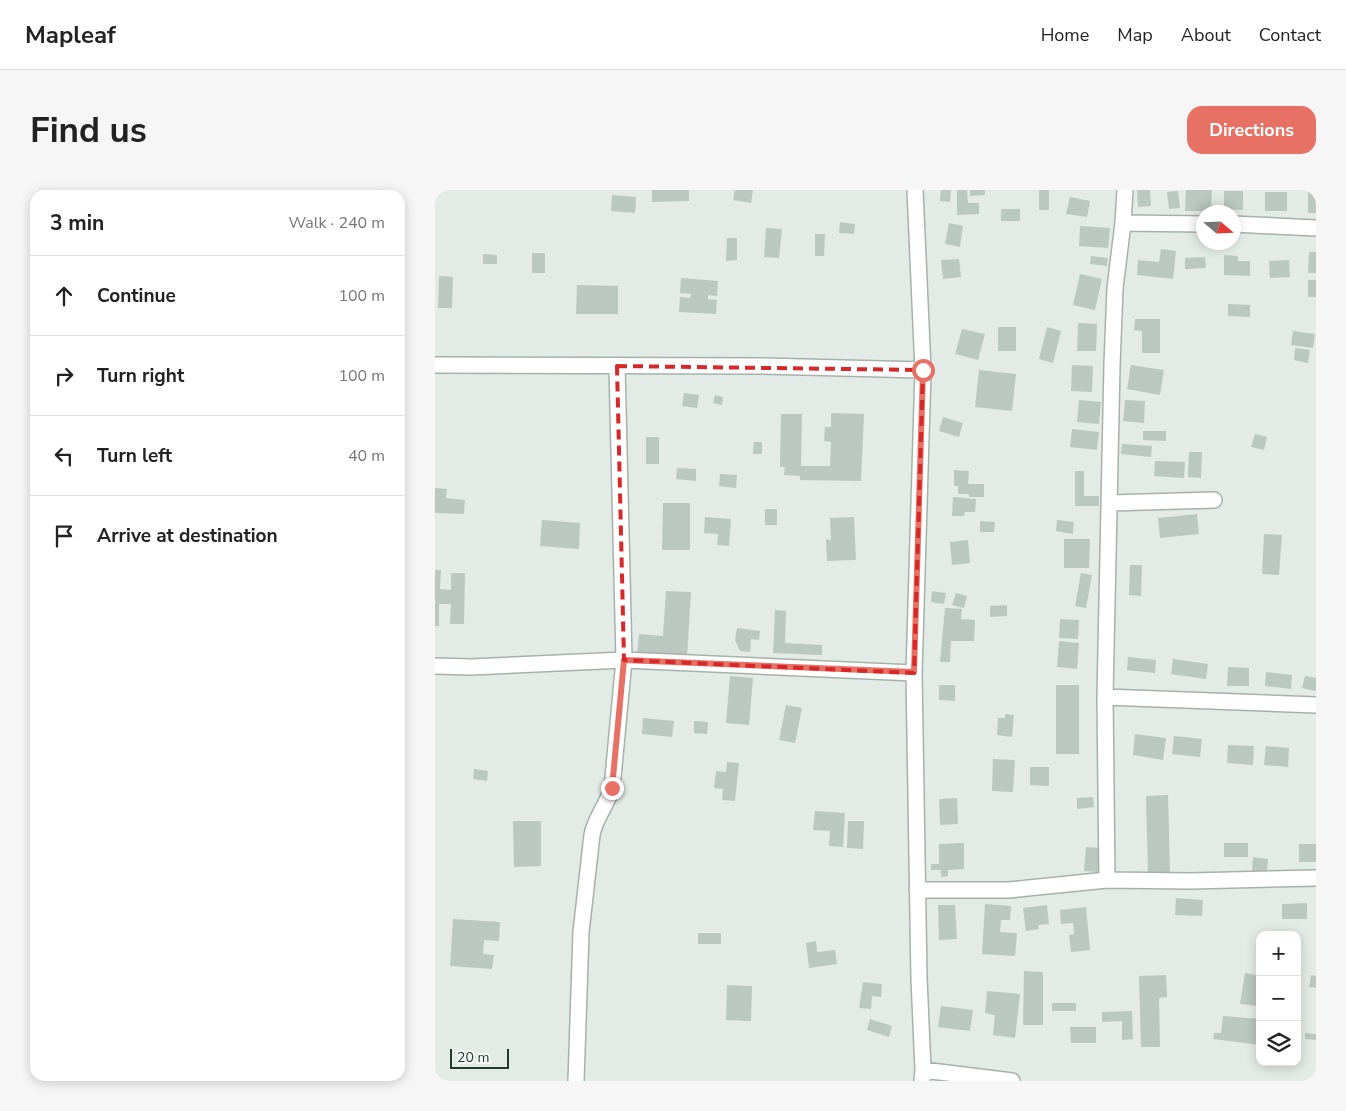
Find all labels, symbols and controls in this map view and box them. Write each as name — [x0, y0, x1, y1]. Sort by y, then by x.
text: Mapleaf — [25, 19, 116, 51]
text: Home — [1041, 23, 1089, 47]
text: Map — [1117, 23, 1153, 47]
text: About — [1181, 23, 1231, 47]
text: Contact — [1259, 23, 1321, 47]
button: Directions — [1187, 106, 1316, 154]
text: Find us — [30, 107, 147, 154]
north arrow — [1196, 205, 1241, 250]
text: 3 min — [50, 209, 104, 237]
text: Walk · 240 m — [289, 212, 385, 234]
icon: ahead — [50, 282, 78, 310]
text: Continue — [97, 283, 176, 309]
text: 100 m — [338, 285, 385, 307]
route start — [912, 359, 935, 382]
icon: right — [50, 362, 78, 390]
text: Turn right — [97, 363, 184, 389]
text: 100 m — [338, 365, 385, 387]
icon: left — [50, 442, 78, 470]
text: Turn left — [97, 443, 172, 469]
text: 40 m — [348, 445, 385, 467]
icon: arrive — [50, 522, 78, 550]
text: Arrive at destination — [97, 523, 278, 549]
route end — [601, 777, 624, 800]
map controls — [1256, 931, 1301, 1066]
button: + — [1256, 931, 1301, 976]
button: − — [1256, 976, 1301, 1021]
button: layers — [1256, 1021, 1301, 1066]
scale bar — [450, 1046, 509, 1069]
text: 20 m — [457, 1048, 489, 1067]

